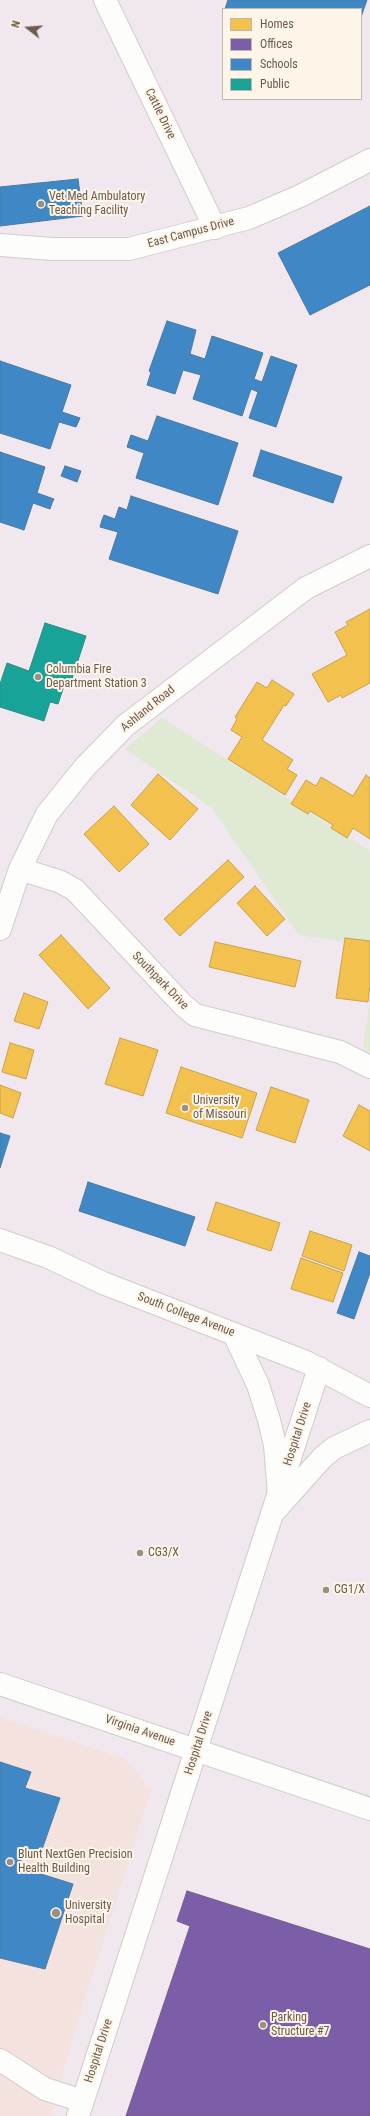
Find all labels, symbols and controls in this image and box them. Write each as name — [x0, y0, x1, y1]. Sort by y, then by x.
north arrow — [8, 8, 48, 48]
legend — [222, 8, 362, 100]
text: Homes — [260, 17, 294, 31]
text: N — [9, 19, 23, 29]
text: Offices — [260, 37, 293, 51]
text: Schools — [260, 57, 298, 71]
text: Public — [260, 77, 289, 91]
street label: Cattle Drive — [142, 86, 178, 142]
place label: Vet Med Ambulatory Teaching Facility — [49, 190, 145, 218]
marker: Vet Med Ambulatory Teaching Facility — [36, 199, 46, 209]
street label: East Campus Drive — [146, 215, 236, 251]
place label: Columbia Fire Department Station 3 — [46, 663, 147, 691]
marker: Columbia Fire Department Station 3 — [33, 672, 43, 682]
street label: Ashland Road — [118, 683, 178, 735]
street label: Southpark Drive — [129, 949, 191, 1013]
place label: University of Missouri — [193, 1094, 247, 1122]
marker: University of Missouri — [180, 1103, 190, 1113]
street label: South College Avenue — [135, 1290, 237, 1340]
street label: Hospital Drive — [281, 1400, 315, 1468]
place label: CG3/X — [148, 1546, 179, 1560]
marker: CG3/X — [135, 1548, 145, 1558]
place label: CG1/X — [334, 1583, 365, 1597]
marker: CG1/X — [321, 1585, 331, 1595]
street label: Hospital Drive — [182, 1709, 216, 1777]
street label: Virginia Avenue — [103, 1712, 177, 1750]
place label: Blunt NextGen Precision Health Building — [18, 1848, 133, 1876]
marker: Blunt NextGen Precision Health Building — [5, 1857, 15, 1867]
place label: University Hospital — [65, 1899, 111, 1927]
marker: University Hospital — [50, 1907, 62, 1919]
place label: Parking Structure #7 — [271, 2011, 330, 2039]
street label: Hospital Drive — [82, 2017, 116, 2085]
marker: Parking Structure #7 — [258, 2020, 268, 2030]

